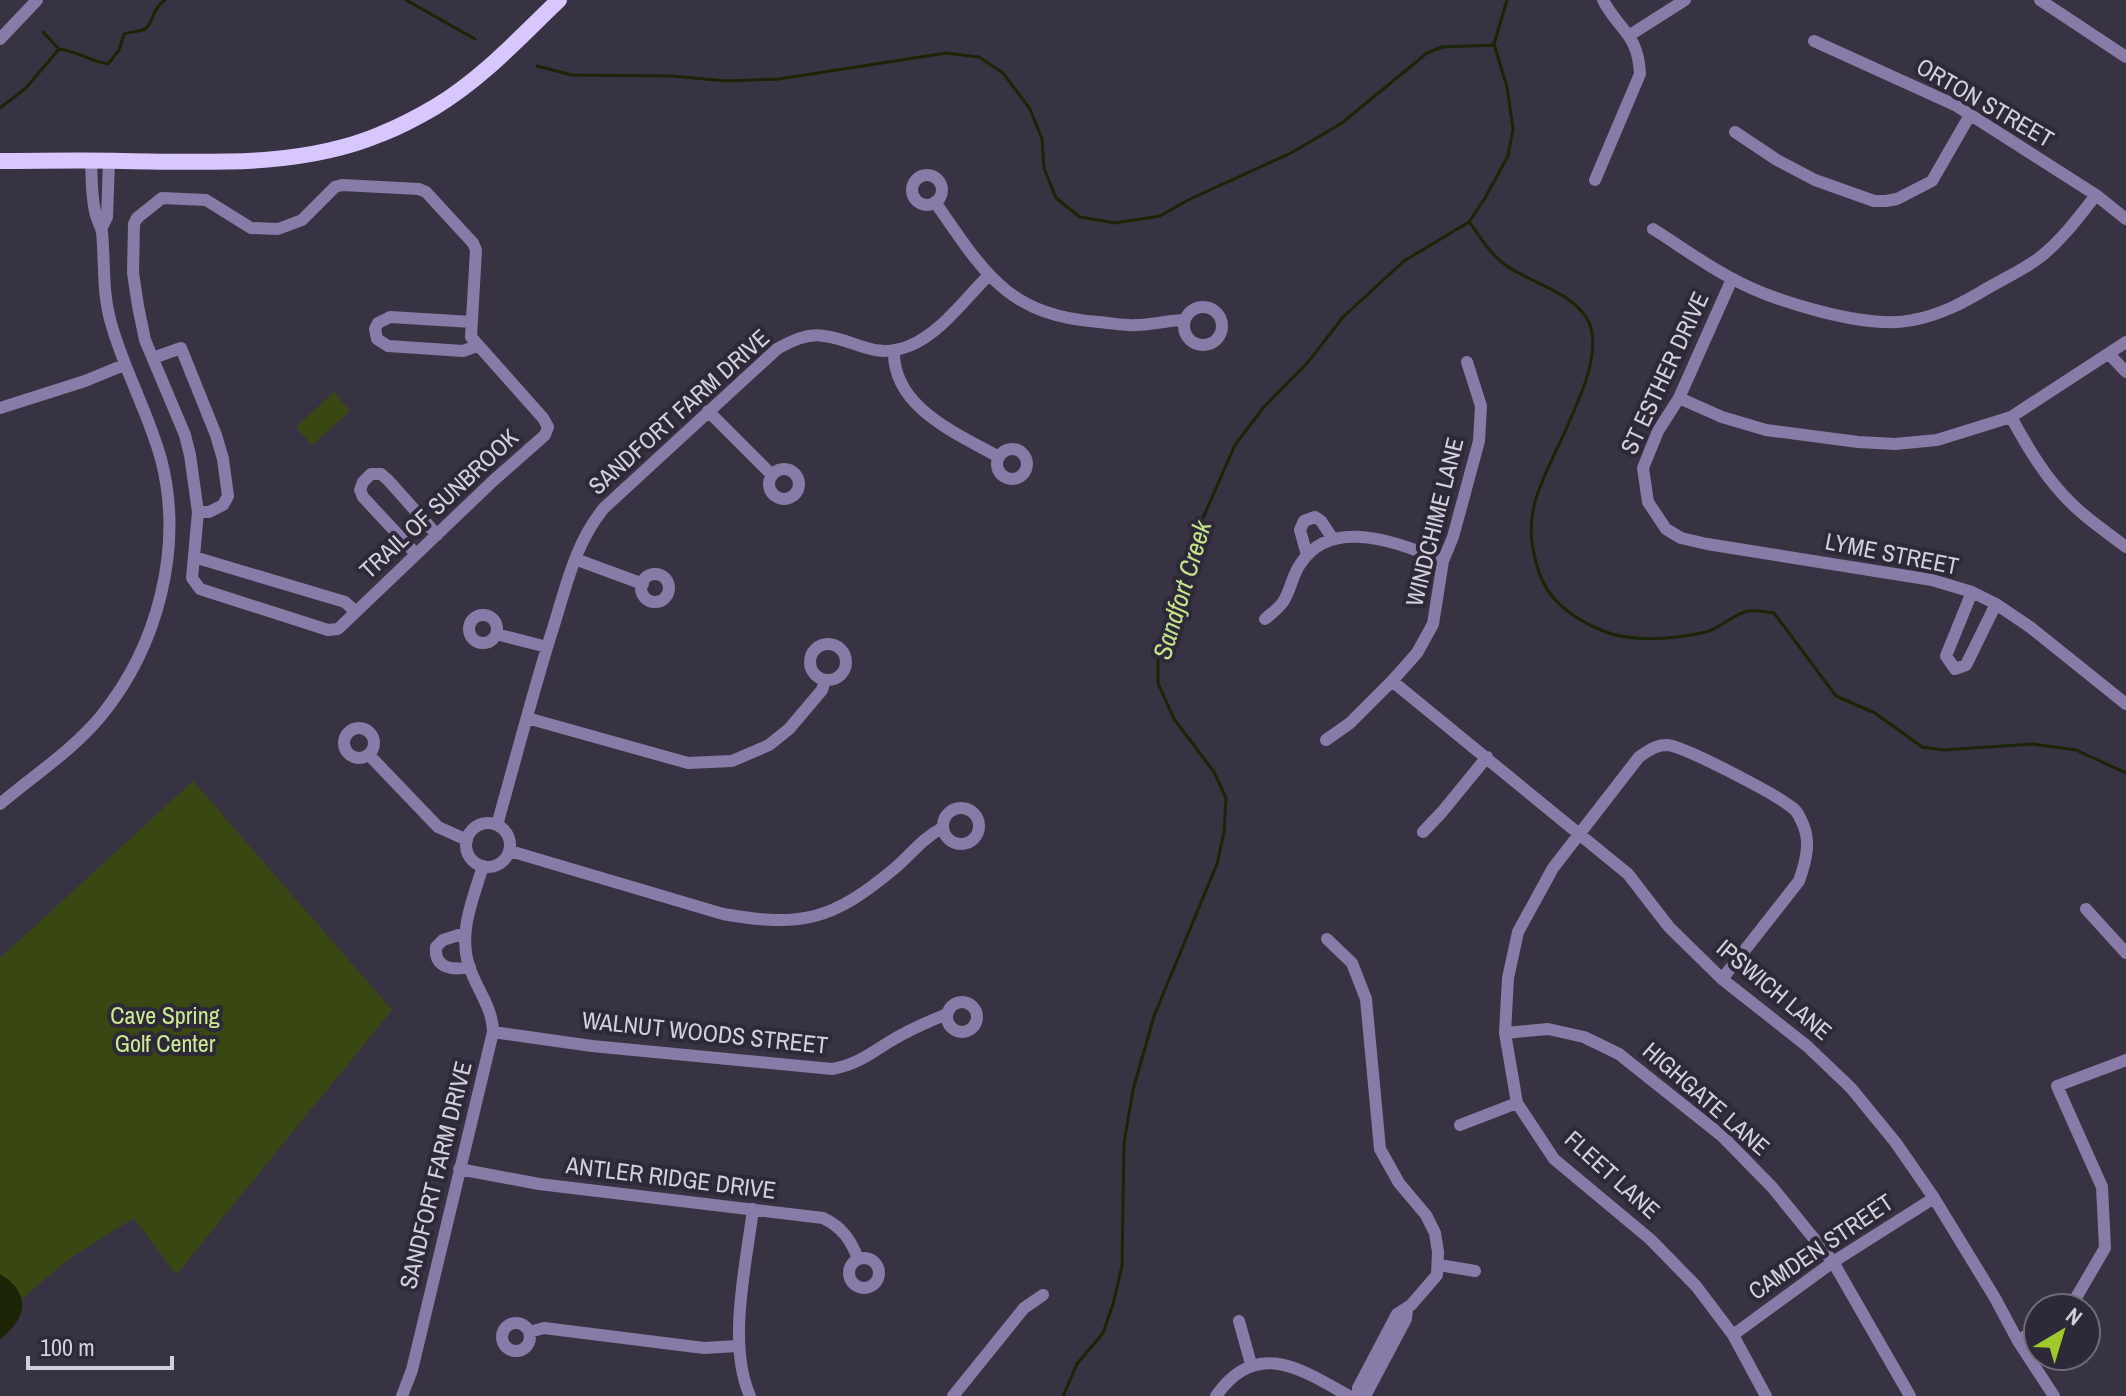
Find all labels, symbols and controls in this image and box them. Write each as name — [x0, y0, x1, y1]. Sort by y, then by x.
street label: ORTON STREET — [1911, 50, 2060, 154]
street label: ST ESTHER DRIVE — [1612, 286, 1716, 459]
street label: SANDFORT FARM DRIVE — [581, 321, 776, 501]
street label: TRAIL OF SUNBROOK — [352, 421, 525, 585]
street label: WINDCHIME LANE — [1398, 434, 1470, 609]
water label: Sandfort Creek — [1144, 515, 1220, 664]
street label: LYME STREET — [1823, 524, 1962, 582]
street label: IPSWICH LANE — [1710, 932, 1839, 1047]
park label: Cave Spring Golf Center — [110, 999, 220, 1059]
street label: WALNUT WOODS STREET — [581, 1003, 830, 1061]
street label: HIGHGATE LANE — [1636, 1034, 1777, 1162]
street label: SANDFORT FARM DRIVE — [391, 1058, 479, 1292]
street label: FLEET LANE — [1558, 1123, 1667, 1226]
street label: ANTLER RIDGE DRIVE — [563, 1148, 778, 1206]
street label: CAMDEN STREET — [1742, 1186, 1899, 1307]
north arrow — [2022, 1292, 2102, 1372]
text: N — [2060, 1300, 2089, 1332]
scale bar — [28, 1320, 172, 1370]
text: 100 m — [40, 1331, 95, 1363]

